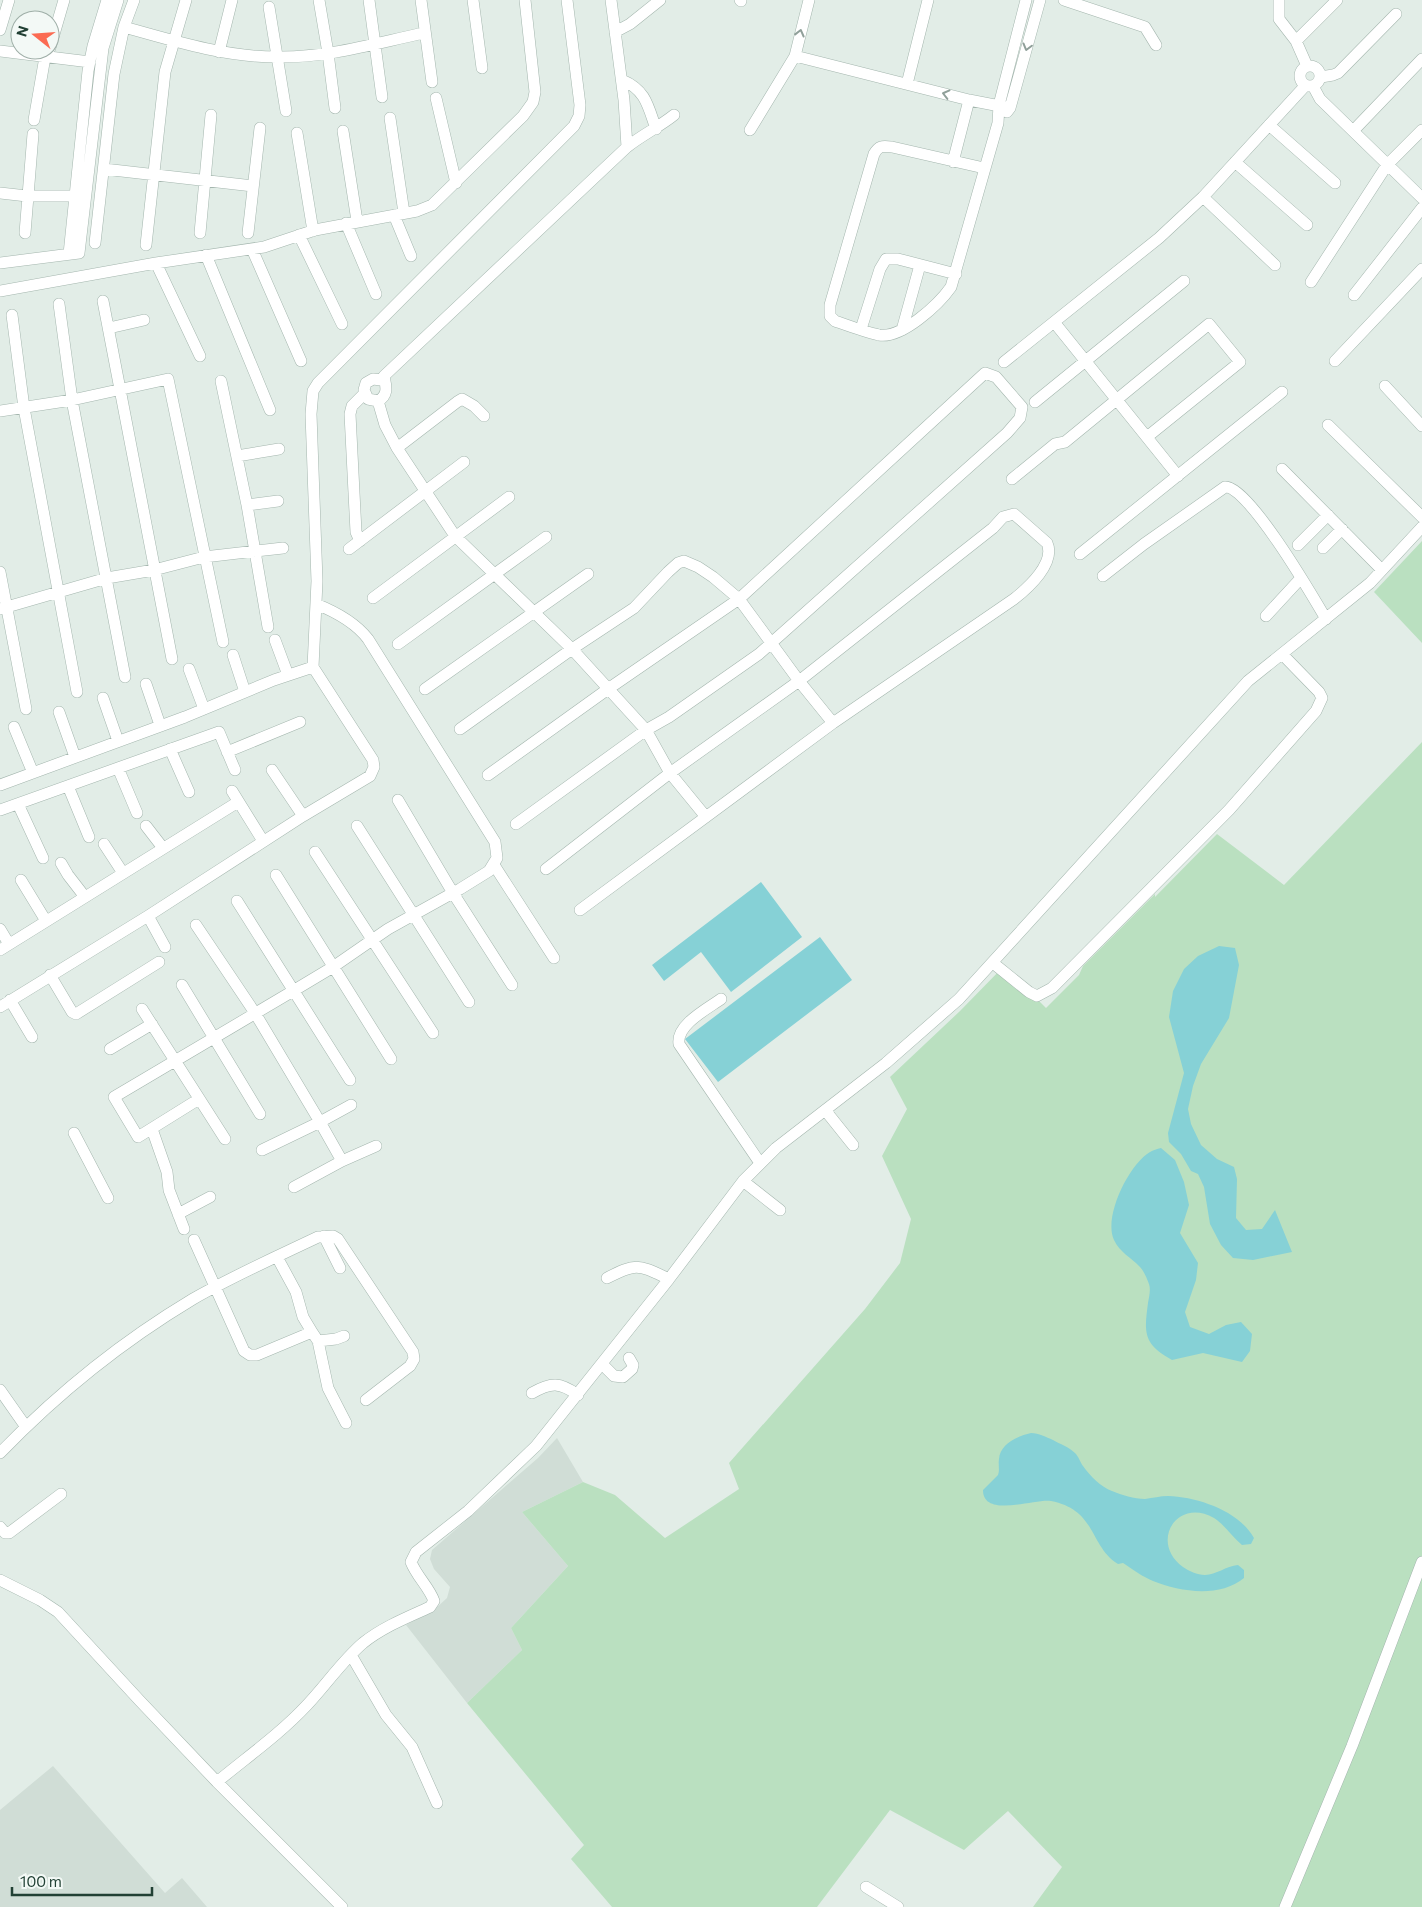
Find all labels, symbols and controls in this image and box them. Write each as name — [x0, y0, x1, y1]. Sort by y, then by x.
north arrow — [10, 10, 60, 60]
text: N — [12, 24, 32, 39]
one-way arrow — [795, 29, 805, 37]
one-way arrow — [1022, 43, 1033, 52]
one-way arrow — [941, 89, 950, 100]
scale bar — [12, 1864, 152, 1896]
text: 100 m — [20, 1872, 62, 1890]

